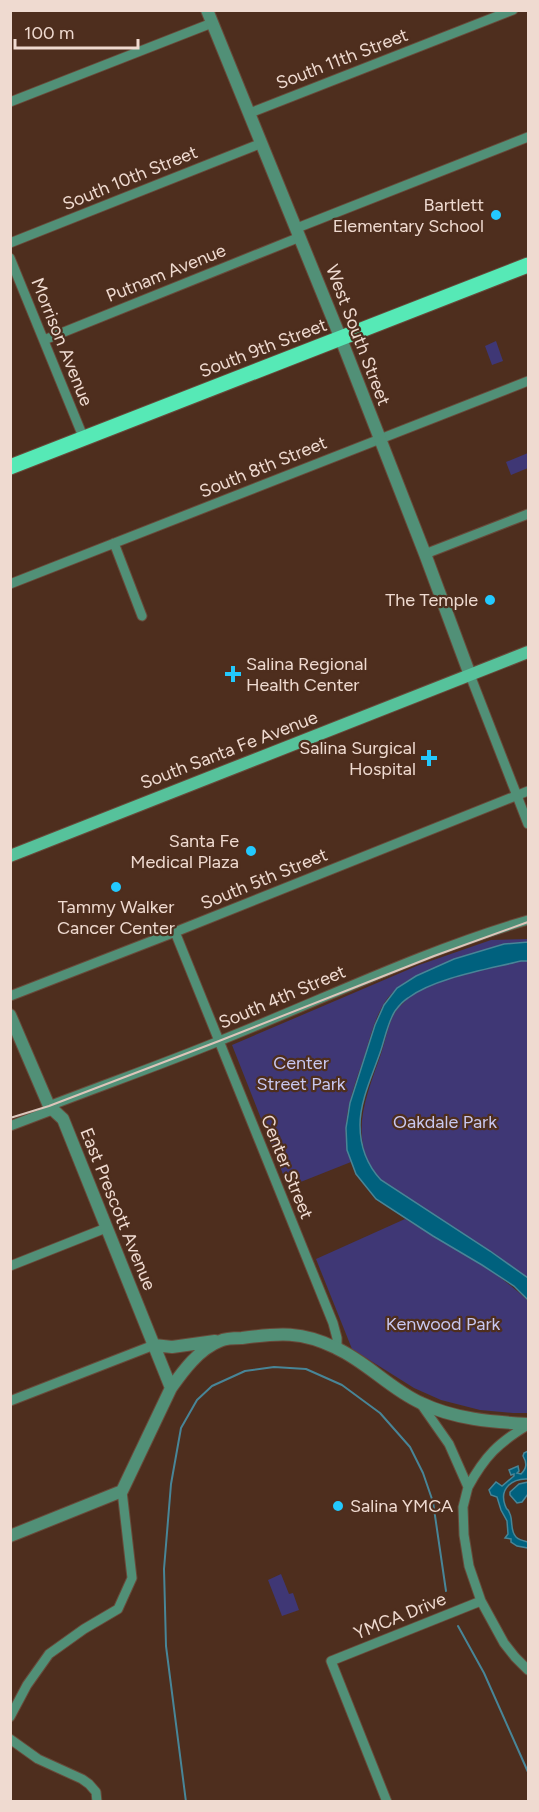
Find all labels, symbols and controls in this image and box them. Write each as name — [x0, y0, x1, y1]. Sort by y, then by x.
scale bar — [15, 12, 138, 50]
text: 100 m — [24, 22, 74, 44]
street label: South 11th Street — [273, 24, 411, 94]
street label: South 10th Street — [59, 141, 201, 215]
place label: Bartlett Elementary School — [333, 194, 484, 237]
marker: Bartlett Elementary School — [489, 208, 503, 222]
street label: Putnam Avenue — [103, 239, 229, 307]
street label: West South Street — [321, 261, 395, 409]
street label: Morrison Avenue — [26, 275, 98, 409]
street label: South 9th Street — [196, 314, 330, 382]
street label: South 8th Street — [196, 431, 330, 503]
place label: The Temple — [385, 589, 478, 611]
marker: The Temple — [483, 593, 497, 607]
place label: Salina Regional Health Center — [246, 653, 368, 696]
marker: Salina Regional Health Center — [224, 665, 242, 683]
street label: South Santa Fe Avenue — [137, 706, 321, 794]
place label: Salina Surgical Hospital — [299, 737, 416, 780]
marker: Salina Surgical Hospital — [420, 749, 438, 767]
place label: Santa Fe Medical Plaza — [130, 830, 239, 873]
street label: South 5th Street — [197, 843, 331, 914]
marker: Santa Fe Medical Plaza — [244, 844, 258, 858]
marker: Tammy Walker Cancer Center — [109, 880, 123, 894]
place label: Tammy Walker Cancer Center — [57, 896, 175, 939]
street label: South 4th Street — [215, 960, 349, 1034]
park label: Center Street Park — [256, 1052, 346, 1095]
park label: Oakdale Park — [393, 1111, 497, 1133]
street label: Center Street — [256, 1112, 318, 1222]
street label: East Prescott Avenue — [75, 1125, 161, 1294]
park label: Kenwood Park — [386, 1313, 501, 1335]
place label: Salina YMCA — [350, 1495, 453, 1517]
marker: Salina YMCA — [331, 1499, 345, 1513]
street label: YMCA Drive — [351, 1588, 449, 1644]

